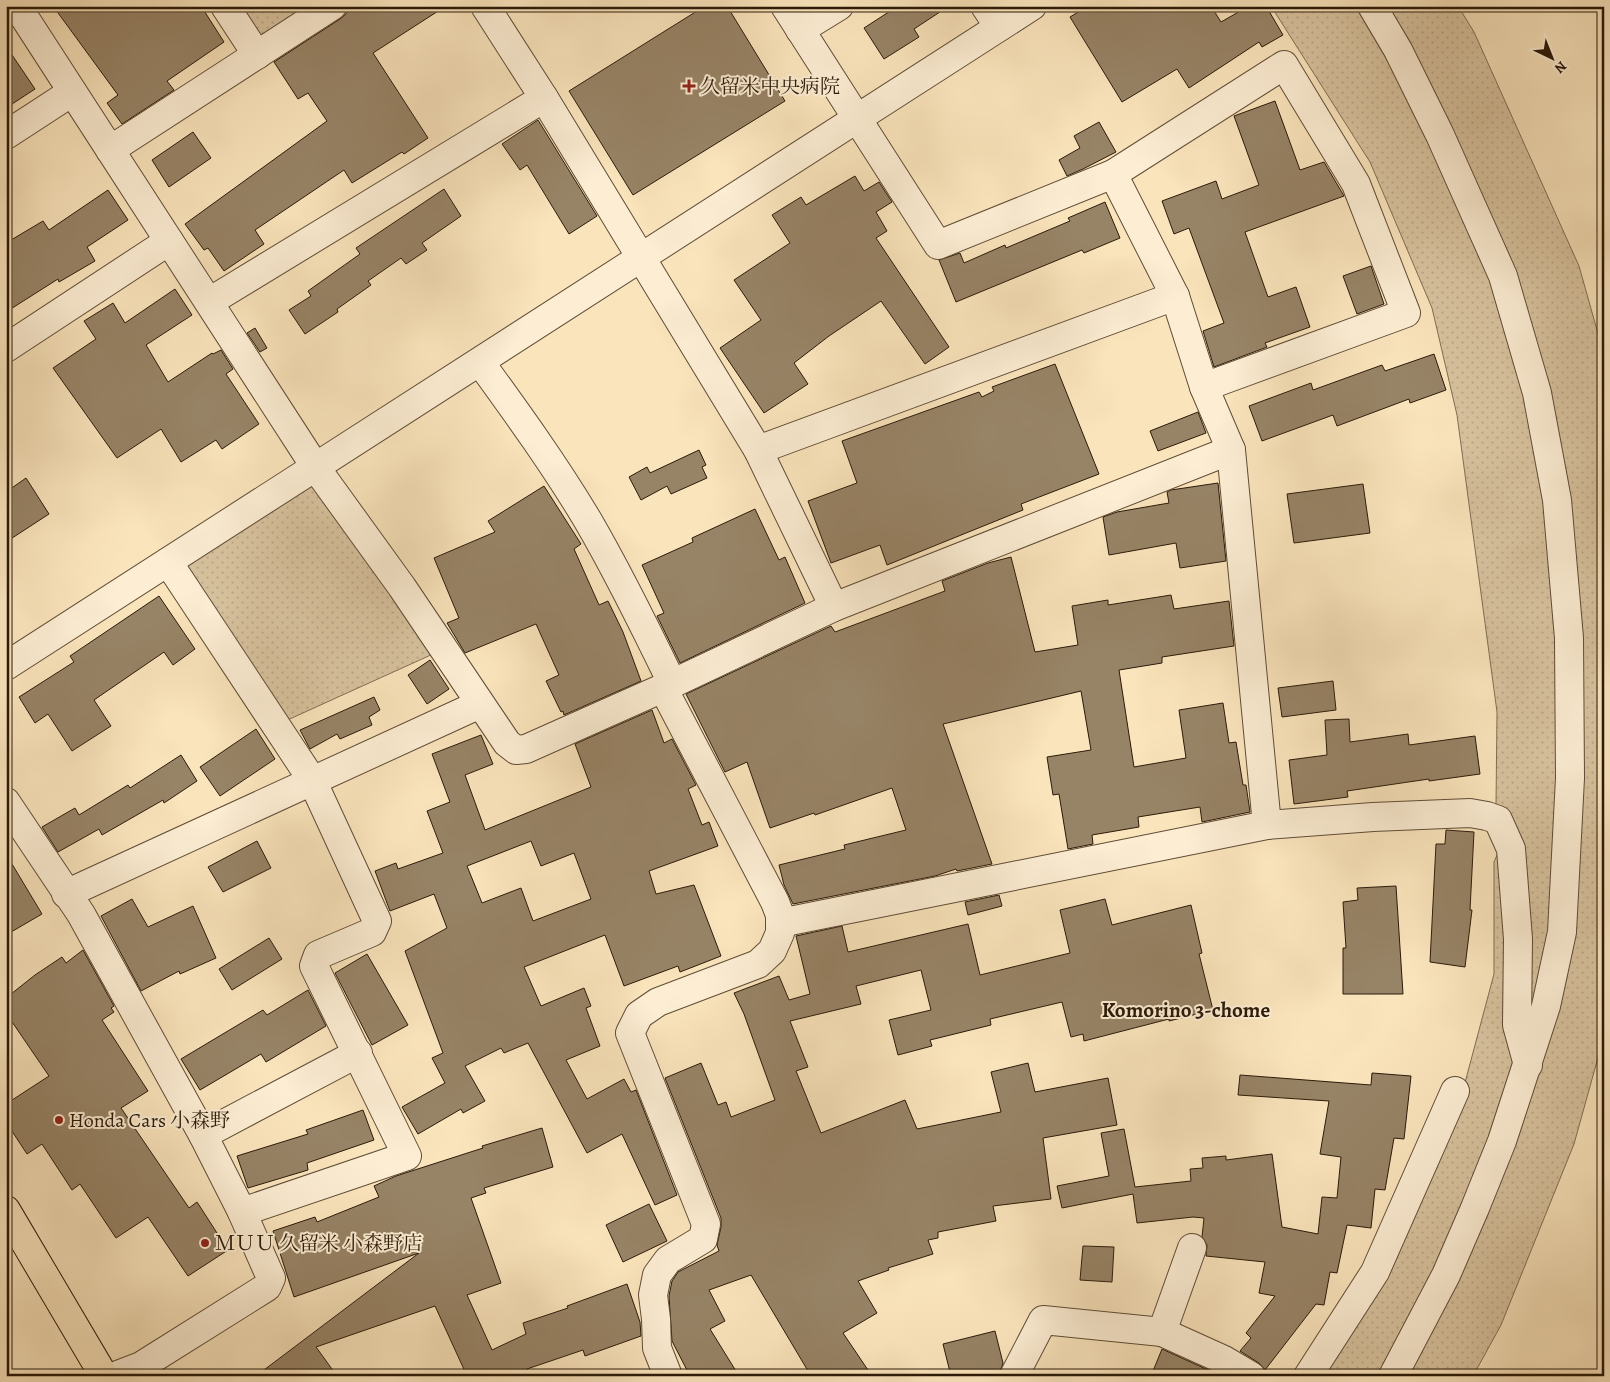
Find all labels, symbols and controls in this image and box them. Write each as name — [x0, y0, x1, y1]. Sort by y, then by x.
north arrow — [1528, 32, 1578, 82]
text: N — [1550, 57, 1571, 78]
place label: 久留米中央病院 — [700, 73, 840, 100]
marker: 久留米中央病院 — [682, 79, 696, 93]
district label: Komorino 3-chome — [1102, 996, 1270, 1024]
place label: Honda Cars 小森野 — [69, 1107, 230, 1134]
marker: Honda Cars 小森野 — [53, 1114, 65, 1126]
place label: ＭＵＵ 久留米 小森野店 — [215, 1230, 423, 1257]
marker: ＭＵＵ 久留米 小森野店 — [199, 1237, 211, 1249]

